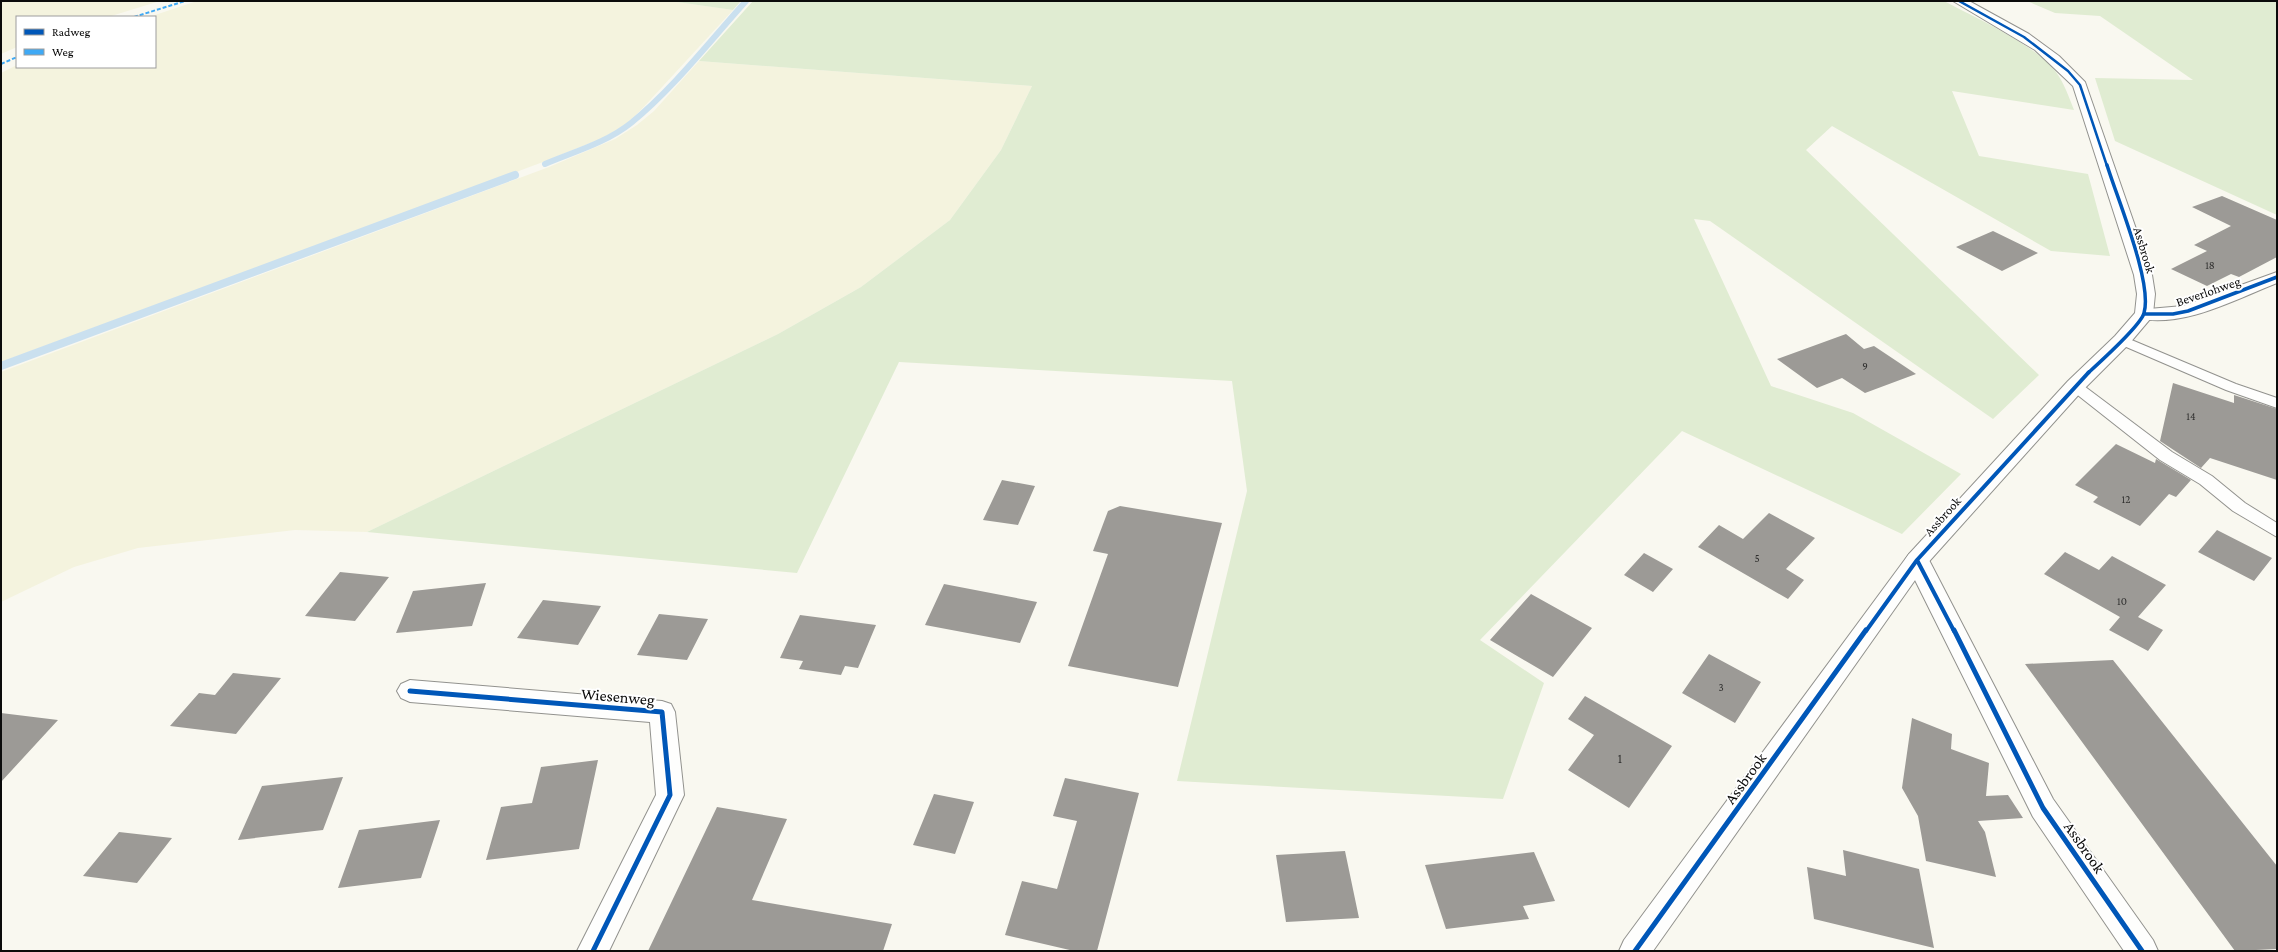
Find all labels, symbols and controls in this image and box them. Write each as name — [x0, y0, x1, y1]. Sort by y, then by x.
legend — [16, 16, 156, 68]
text: Radweg — [52, 25, 90, 39]
text: Weg — [52, 45, 74, 59]
street label: Assbrook — [2130, 225, 2159, 276]
house number: 18 — [2205, 259, 2215, 271]
street label: Beverlohweg — [2174, 273, 2243, 310]
house number: 9 — [1862, 360, 1868, 372]
house number: 14 — [2186, 410, 2196, 422]
street label: Assbrook — [1921, 493, 1964, 539]
house number: 12 — [2122, 493, 2130, 505]
house number: 5 — [1754, 552, 1760, 564]
house number: 10 — [2117, 595, 2127, 607]
house number: 3 — [1718, 681, 1724, 693]
street label: Wiesenweg — [580, 685, 656, 709]
street label: Assbrook — [1721, 749, 1770, 807]
house number: 1 — [1618, 751, 1622, 766]
street label: Assbrook — [2061, 818, 2109, 876]

